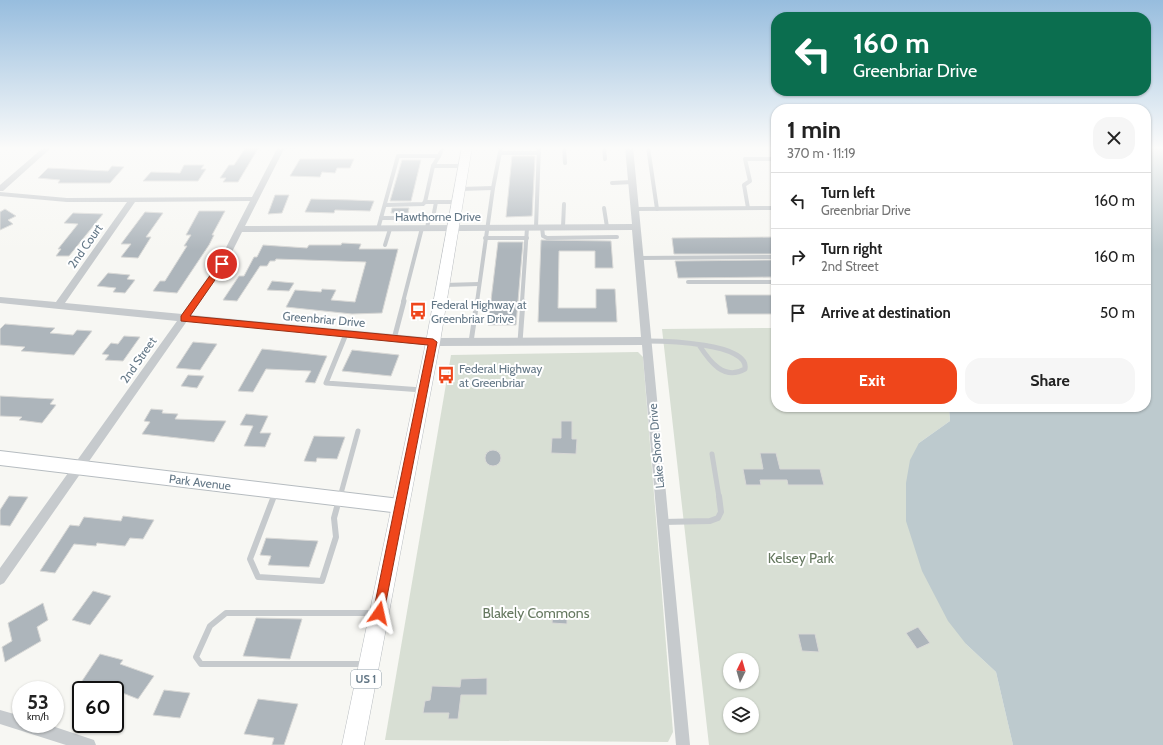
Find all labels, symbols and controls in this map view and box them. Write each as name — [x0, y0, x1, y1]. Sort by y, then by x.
text: 160 m — [853, 26, 929, 60]
icon: left — [787, 28, 839, 80]
text: Greenbriar Drive — [853, 60, 977, 82]
text: 1 min — [787, 115, 841, 144]
button: close — [1093, 117, 1135, 159]
text: 370 m · 11:19 — [787, 145, 856, 161]
text: Turn left — [821, 184, 875, 202]
icon: left — [787, 190, 809, 212]
text: 160 m — [1095, 192, 1135, 210]
text: Greenbriar Drive — [821, 202, 911, 218]
street label: Hawthorne Drive — [395, 209, 481, 224]
street label: 2nd Court — [64, 221, 106, 271]
text: Turn right — [821, 240, 882, 258]
icon: right — [787, 246, 809, 268]
pin — [205, 247, 239, 281]
text: 160 m — [1095, 248, 1135, 266]
icon: arrive — [211, 253, 233, 275]
text: 2nd Street — [821, 258, 879, 274]
place label: Federal Highway at Greenbriar Drive — [431, 297, 527, 326]
bus stop icon: Federal Highway at Greenbriar Drive — [408, 301, 428, 321]
icon: arrive — [787, 302, 809, 324]
text: Arrive at destination — [821, 304, 951, 322]
text: 50 m — [1100, 304, 1135, 322]
street label: Greenbriar Drive — [282, 308, 366, 330]
street label: 2nd Street — [117, 334, 159, 386]
button: Exit — [787, 358, 957, 404]
button: Share — [965, 358, 1135, 404]
place label: Federal Highway at Greenbriar — [459, 361, 542, 390]
bus stop icon: Federal Highway at Greenbriar — [436, 365, 456, 385]
street label: Lake Shore Drive — [645, 403, 667, 489]
street label: Park Avenue — [168, 471, 232, 493]
park label: Kelsey Park — [768, 549, 835, 567]
position arrow — [358, 592, 400, 634]
park label: Blakely Commons — [483, 604, 590, 622]
north arrow — [723, 653, 759, 689]
map controls — [723, 653, 759, 733]
road number: US 1 — [351, 670, 381, 688]
speed limit sign: 60 — [72, 681, 124, 733]
text: 53 — [27, 690, 49, 714]
button: layers — [723, 697, 759, 733]
text: km/h — [27, 710, 49, 723]

